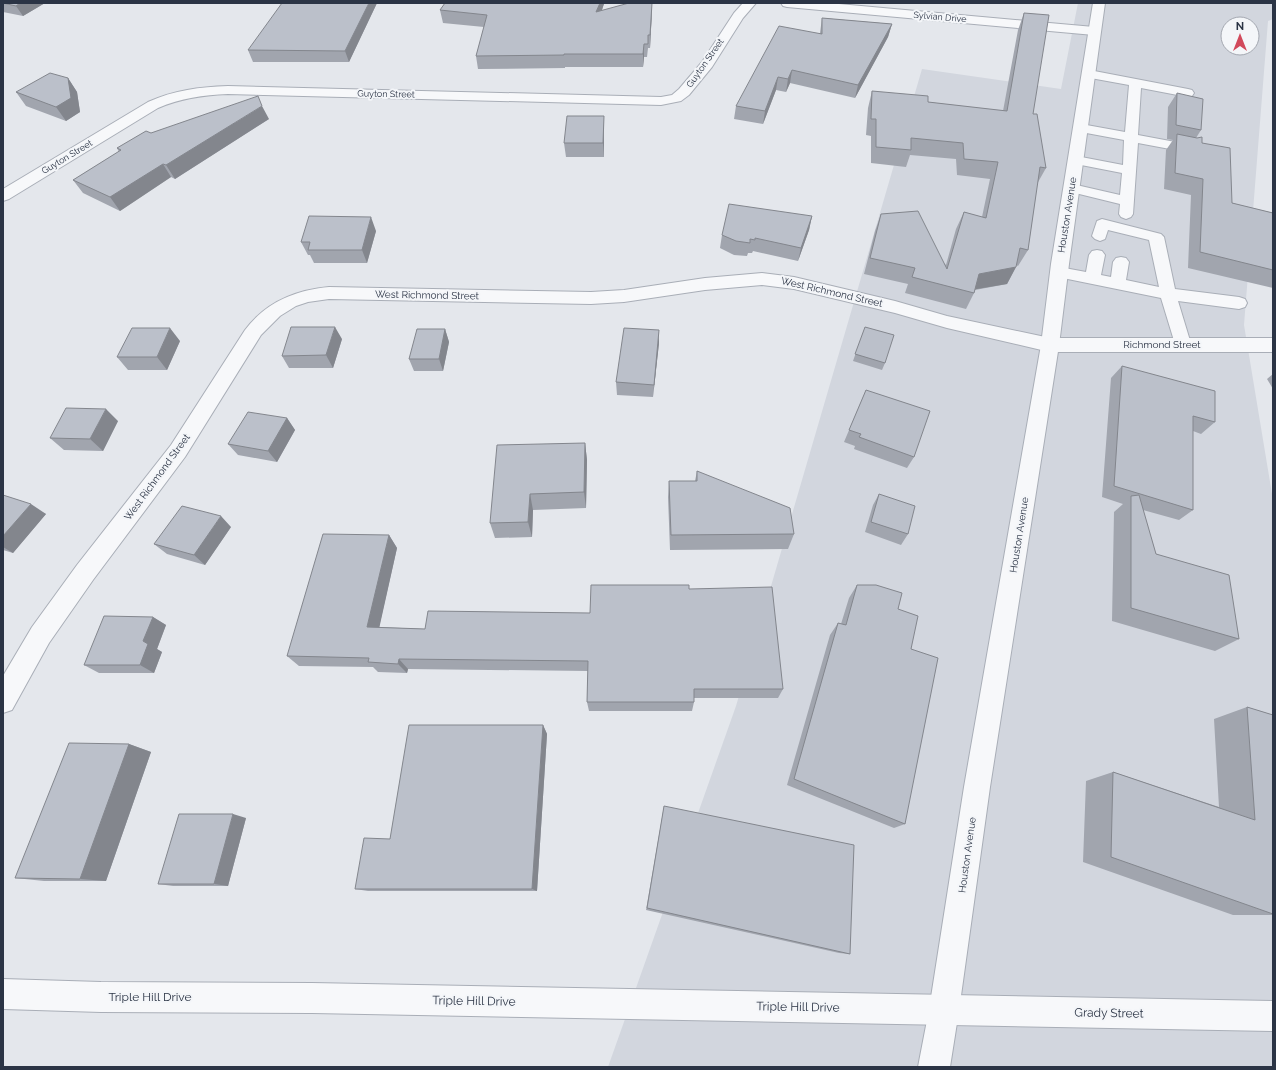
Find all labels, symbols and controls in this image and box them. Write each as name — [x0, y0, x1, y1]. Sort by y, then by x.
street label: Sylvian Drive — [913, 10, 968, 24]
north arrow — [1220, 16, 1260, 56]
text: N — [1236, 20, 1244, 33]
street label: Guyton Street — [684, 37, 726, 89]
street label: Guyton Street — [357, 88, 415, 100]
street label: Guyton Street — [40, 138, 94, 176]
street label: Houston Avenue — [1056, 176, 1078, 254]
street label: West Richmond Street — [780, 275, 884, 309]
street label: West Richmond Street — [375, 289, 480, 301]
street label: Richmond Street — [1123, 339, 1201, 350]
street label: West Richmond Street — [122, 431, 192, 522]
street label: Houston Avenue — [1008, 496, 1030, 574]
street label: Houston Avenue — [956, 816, 978, 894]
street label: Triple Hill Drive — [108, 990, 192, 1004]
street label: Triple Hill Drive — [432, 993, 516, 1009]
street label: Triple Hill Drive — [756, 999, 840, 1015]
street label: Grady Street — [1074, 1005, 1144, 1021]

